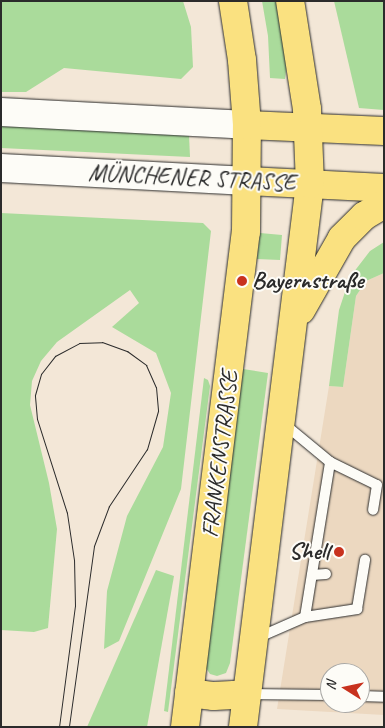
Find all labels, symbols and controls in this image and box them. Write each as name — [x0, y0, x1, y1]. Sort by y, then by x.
street label: MÜNCHENER STRASSE — [87, 158, 297, 198]
place label: Bayernstraße — [252, 267, 363, 295]
marker: Bayernstraße — [236, 275, 248, 287]
street label: FRANKENSTRASSE — [195, 369, 245, 539]
place label: Shell — [289, 538, 329, 566]
marker: Shell — [333, 546, 345, 558]
north arrow — [320, 663, 370, 713]
text: N — [322, 680, 340, 691]

